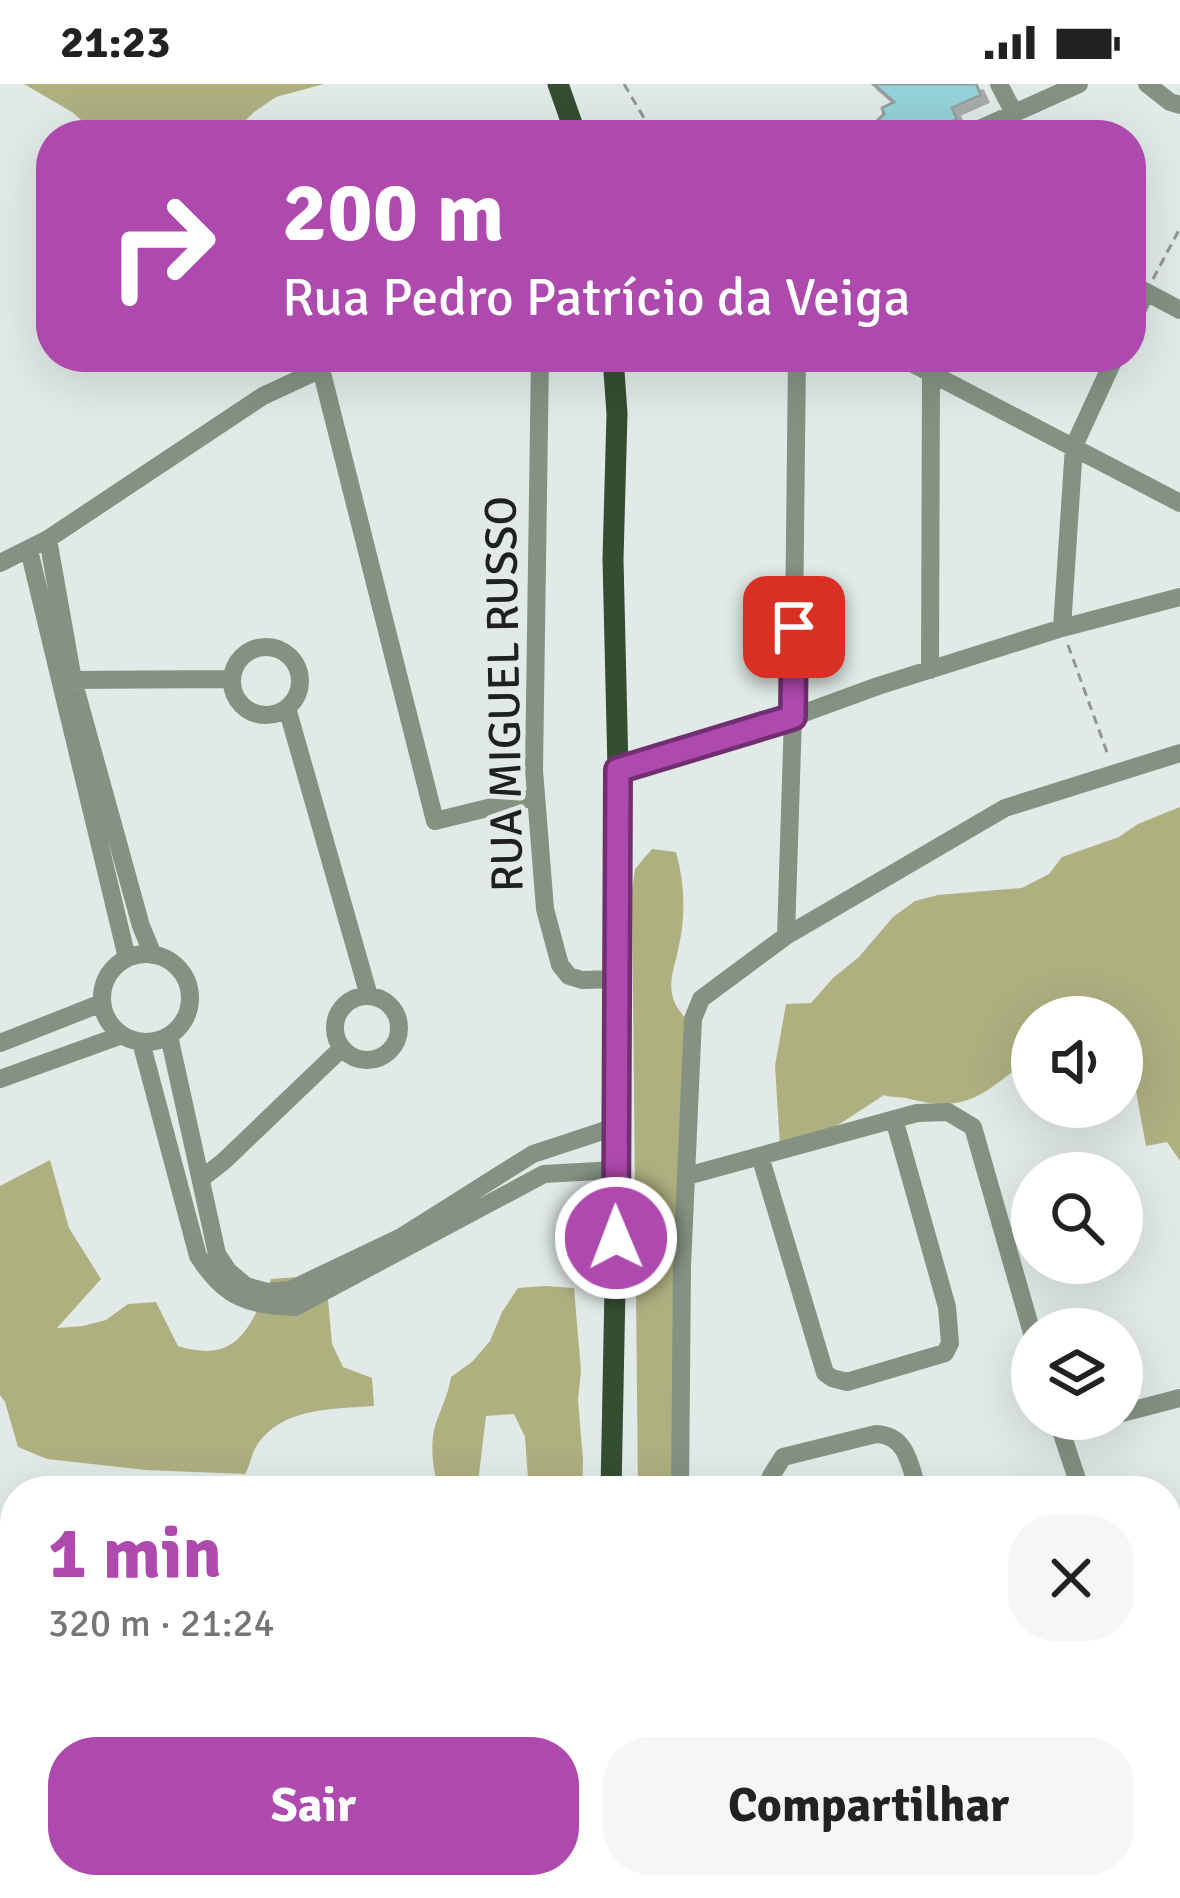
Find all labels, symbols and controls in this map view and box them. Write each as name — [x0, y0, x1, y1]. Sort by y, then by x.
text: 21:23 — [60, 15, 170, 70]
text: 200 m — [282, 161, 504, 265]
icon: right — [84, 168, 240, 324]
text: Rua Pedro Patrício da Veiga — [282, 264, 911, 331]
street label: RUA MIGUEL RUSSO — [474, 496, 535, 892]
pin — [743, 576, 845, 678]
icon: arrive — [761, 594, 827, 660]
map controls — [1011, 996, 1143, 1440]
button: sound — [1011, 996, 1143, 1128]
button: search — [1011, 1152, 1143, 1284]
position arrow — [553, 1175, 679, 1301]
button: layers — [1011, 1308, 1143, 1440]
text: 1 min — [48, 1509, 222, 1598]
button: close — [1008, 1515, 1134, 1641]
text: 320 m · 21:24 — [48, 1599, 275, 1647]
button: Sair — [48, 1737, 579, 1875]
button: Compartilhar — [603, 1737, 1134, 1875]

